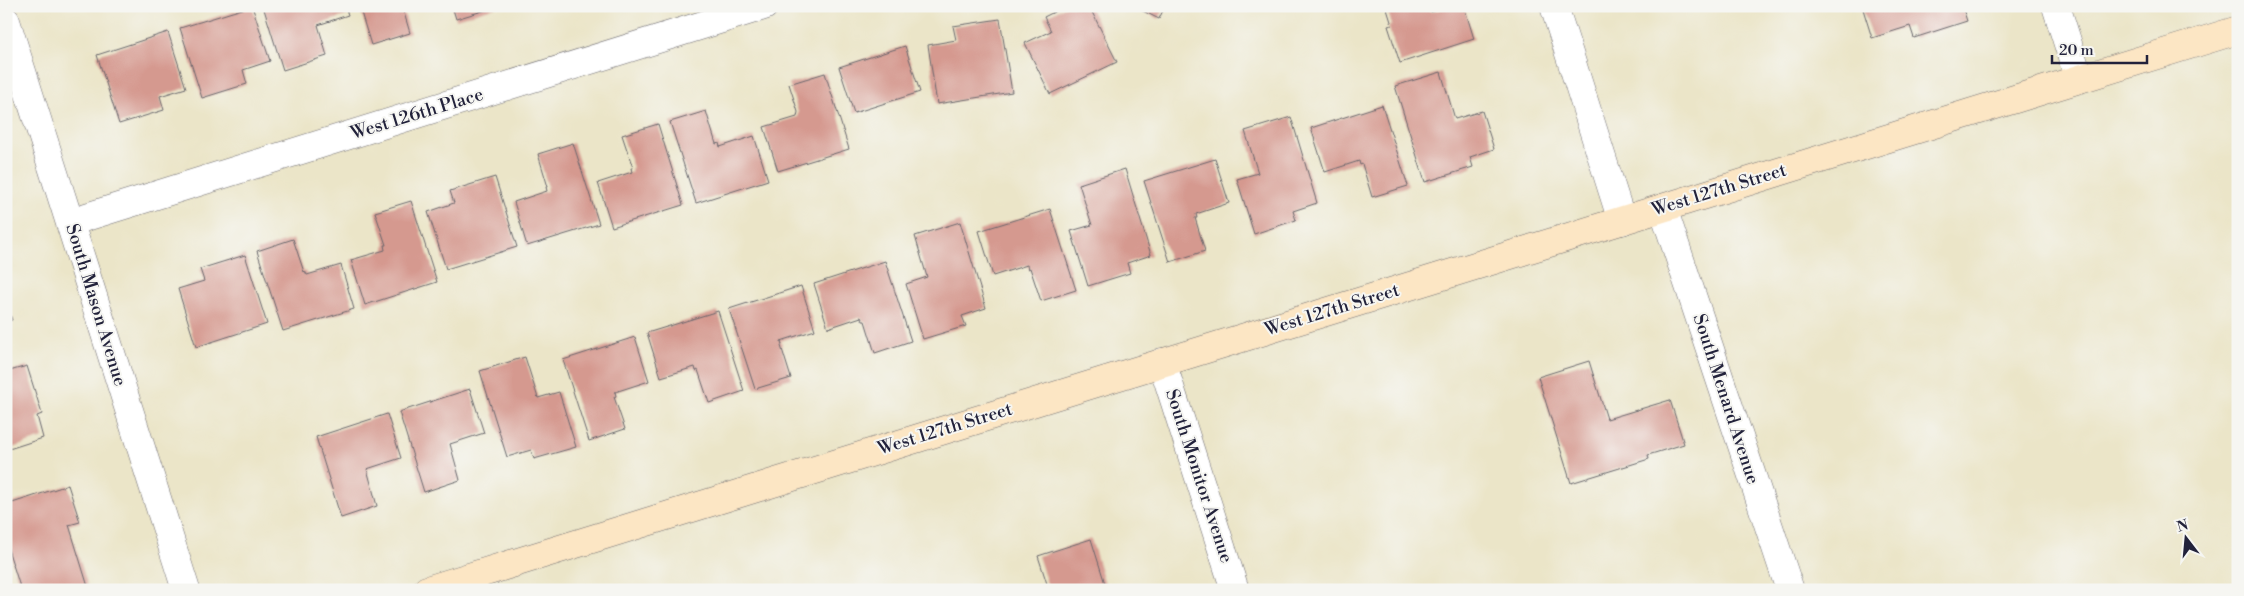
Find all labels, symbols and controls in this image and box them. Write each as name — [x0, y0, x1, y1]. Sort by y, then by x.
scale bar — [2052, 32, 2146, 64]
text: 20 m — [2059, 41, 2094, 60]
street label: West 126th Place — [347, 83, 486, 145]
street label: West 127th Street — [1648, 158, 1790, 222]
street label: South Mason Avenue — [60, 221, 132, 389]
street label: West 127th Street — [1261, 278, 1403, 342]
street label: South Menard Avenue — [1688, 311, 1764, 487]
street label: South Monitor Avenue — [1160, 386, 1238, 566]
street label: West 127th Street — [874, 397, 1016, 461]
north arrow — [2162, 514, 2212, 564]
text: N — [2175, 516, 2190, 537]

